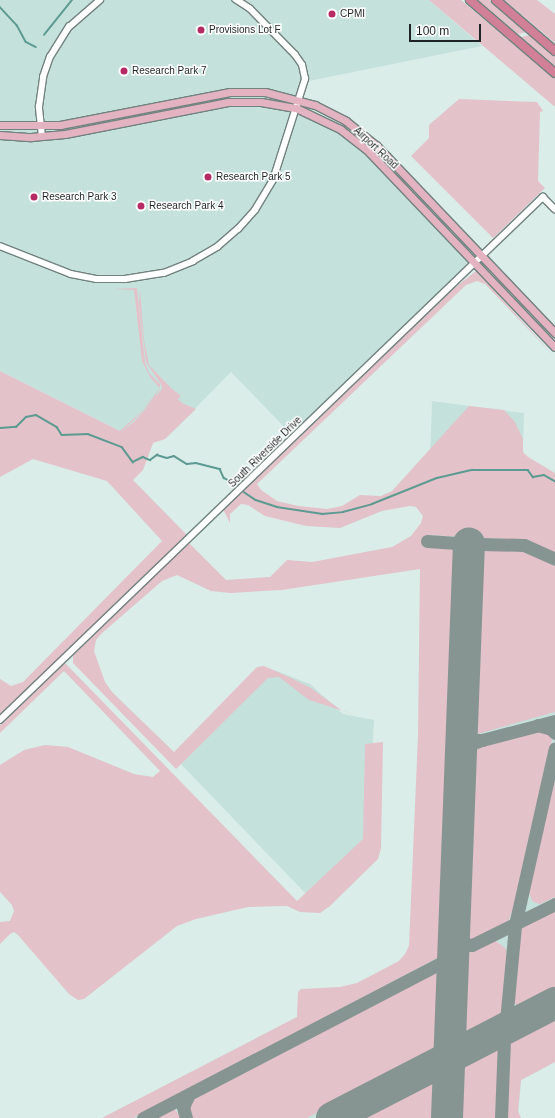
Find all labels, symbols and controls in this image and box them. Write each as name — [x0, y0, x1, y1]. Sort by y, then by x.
place label: CPMI — [340, 8, 365, 20]
marker: CPMI — [327, 9, 337, 19]
scale bar — [411, 16, 483, 42]
place label: Provisions Lot F — [209, 24, 281, 36]
text: 100 m — [416, 24, 449, 38]
marker: Provisions Lot F — [196, 25, 206, 35]
place label: Research Park 7 — [132, 65, 206, 77]
marker: Research Park 7 — [119, 66, 129, 76]
street label: Airport Road — [351, 124, 401, 172]
place label: Research Park 5 — [216, 171, 290, 183]
marker: Research Park 5 — [203, 172, 213, 182]
place label: Research Park 3 — [42, 191, 116, 203]
marker: Research Park 3 — [29, 192, 39, 202]
place label: Research Park 4 — [149, 200, 223, 212]
marker: Research Park 4 — [136, 201, 146, 211]
street label: South Riverside Drive — [226, 414, 304, 490]

